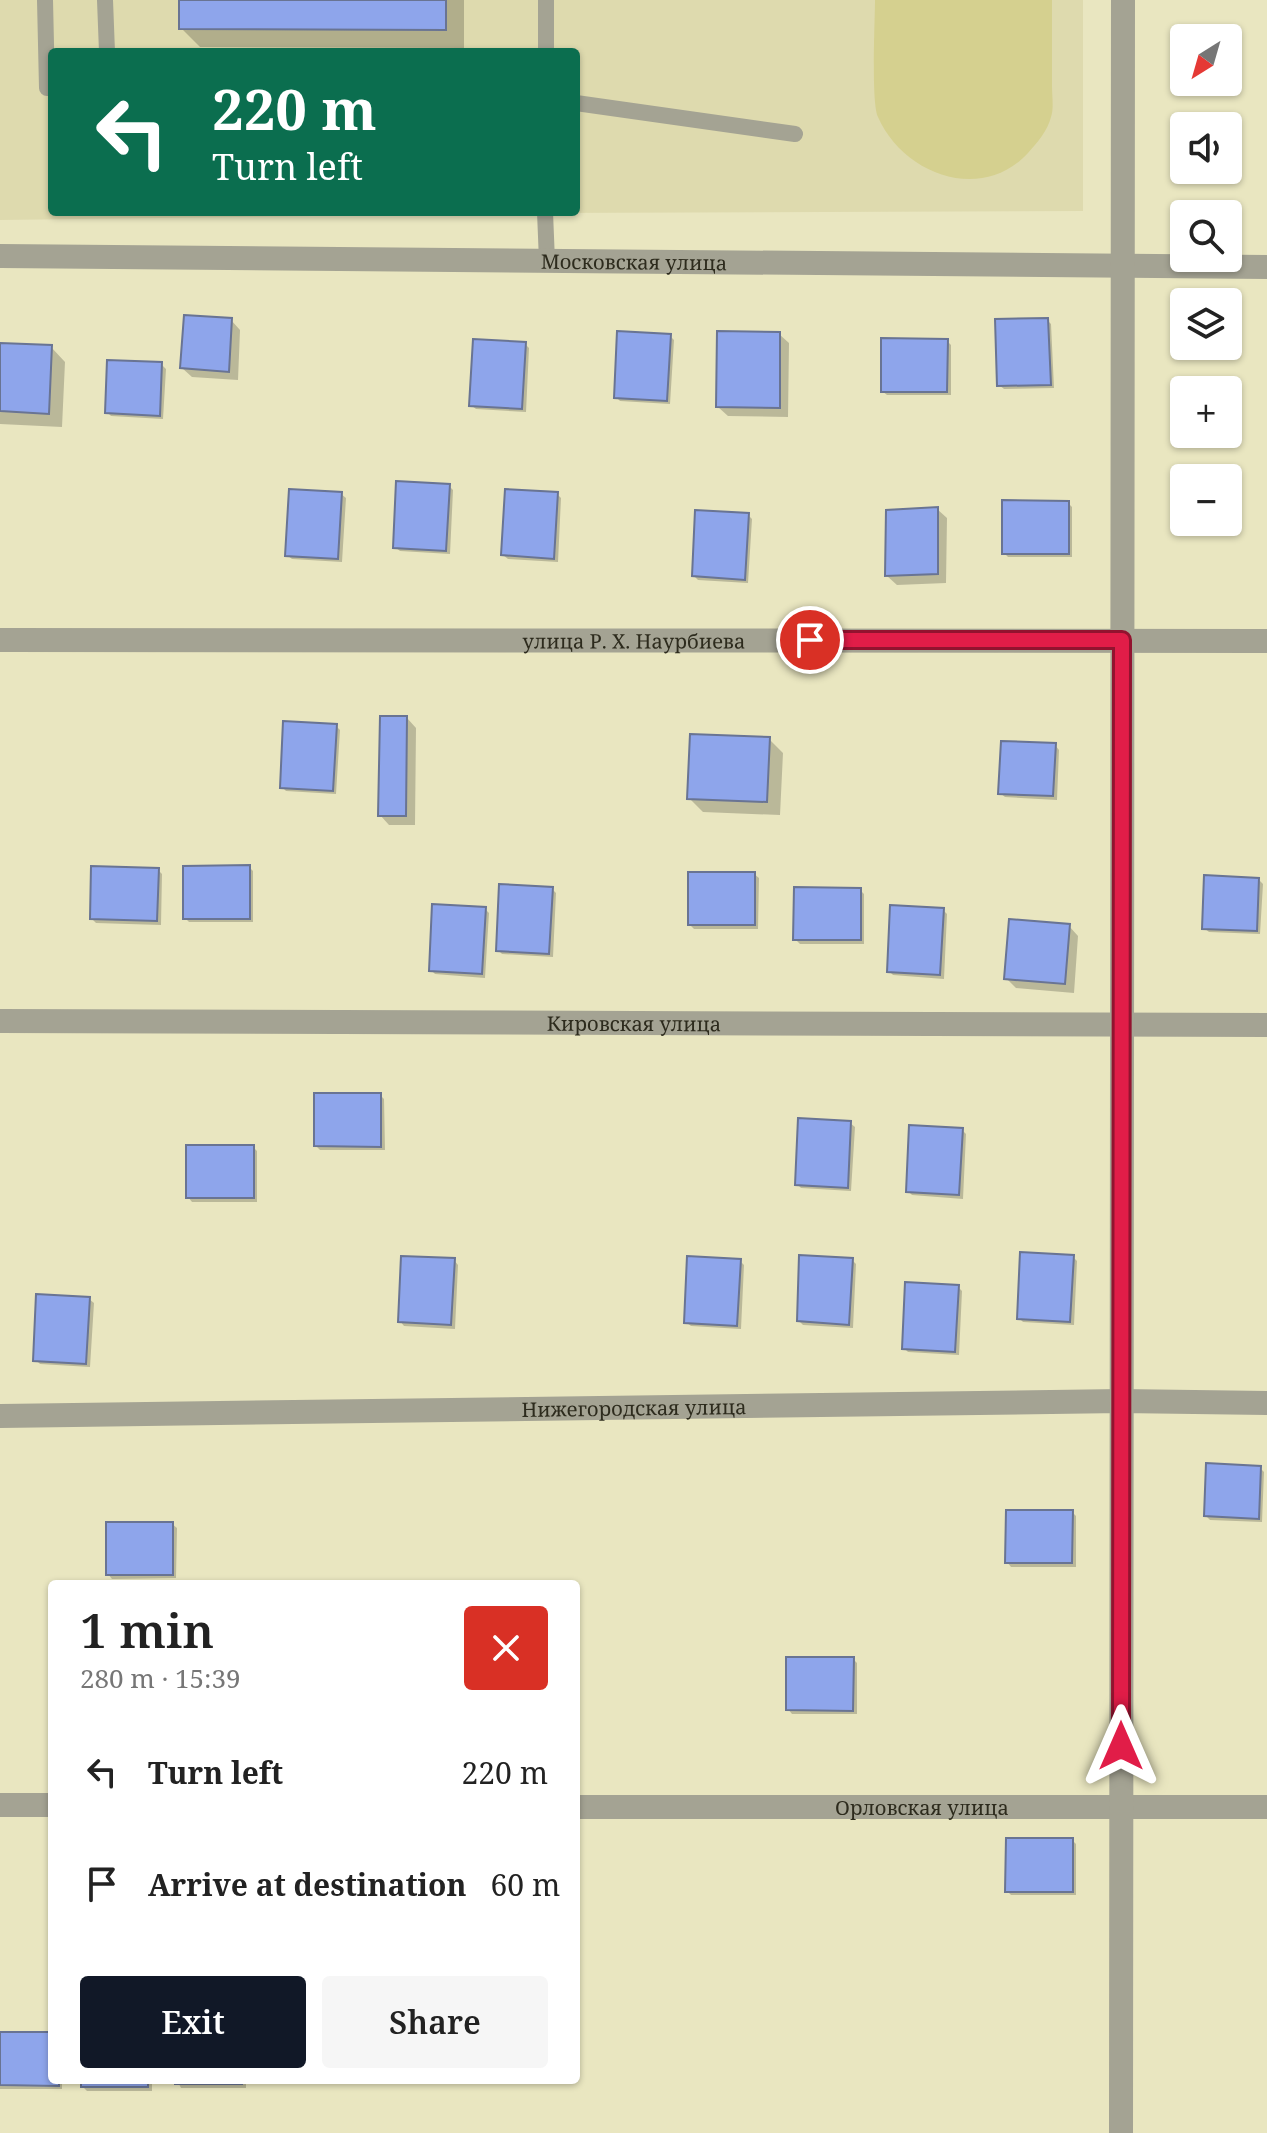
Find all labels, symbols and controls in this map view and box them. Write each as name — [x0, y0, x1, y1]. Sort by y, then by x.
north arrow — [1170, 24, 1242, 96]
map controls — [1170, 24, 1242, 536]
text: 220 m — [212, 70, 377, 146]
icon: left — [80, 80, 184, 184]
button: sound — [1170, 112, 1242, 184]
text: Turn left — [212, 142, 363, 191]
button: search — [1170, 200, 1242, 272]
street label: Московская улица — [541, 247, 727, 276]
button: layers — [1170, 288, 1242, 360]
button: + — [1170, 376, 1242, 448]
button: − — [1170, 464, 1242, 536]
pin — [776, 606, 844, 674]
icon: arrive — [788, 618, 832, 662]
street label: улица Р. Х. Наурбиева — [523, 627, 745, 654]
street label: Кировская улица — [547, 1009, 721, 1037]
street label: Нижегородская улица — [521, 1393, 747, 1423]
text: 1 min — [80, 1597, 214, 1662]
button: close — [464, 1606, 548, 1690]
text: 280 m · 15:39 — [80, 1660, 241, 1696]
position arrow — [1079, 1704, 1163, 1788]
icon: left — [80, 1750, 124, 1794]
text: Turn left — [148, 1752, 283, 1793]
text: 220 m — [462, 1752, 548, 1793]
street label: Орловская улица — [835, 1794, 1009, 1821]
icon: arrive — [80, 1862, 124, 1906]
text: Arrive at destination — [148, 1864, 467, 1905]
text: 60 m — [491, 1864, 560, 1905]
button: Exit — [80, 1976, 306, 2068]
button: Share — [322, 1976, 548, 2068]

